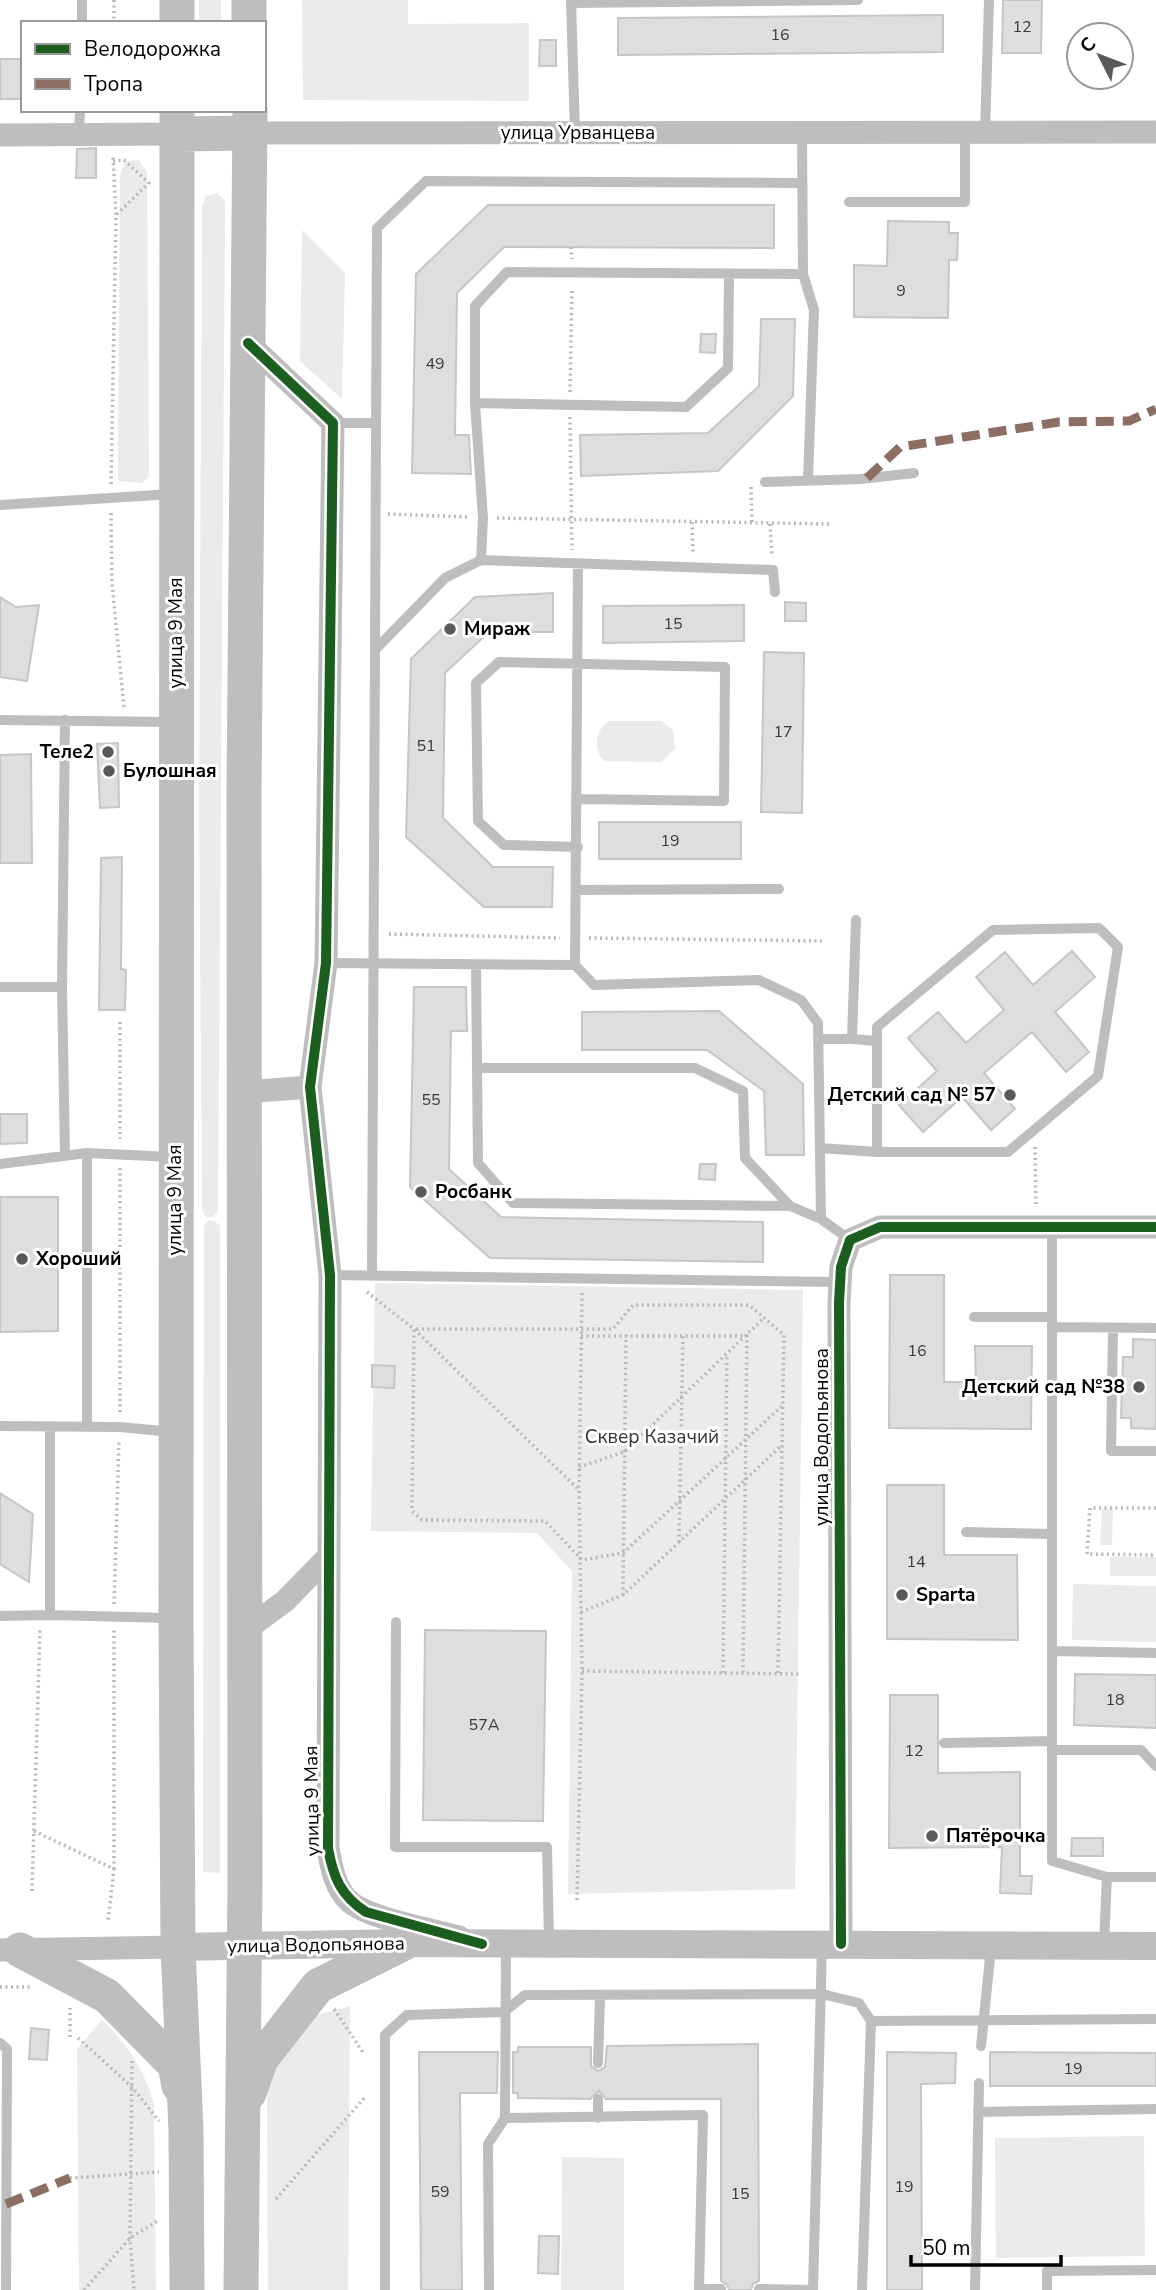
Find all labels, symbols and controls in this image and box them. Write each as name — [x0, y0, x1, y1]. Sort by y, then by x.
house number: 12 — [1012, 16, 1032, 38]
legend — [21, 21, 266, 112]
north arrow — [1065, 21, 1135, 91]
house number: 16 — [770, 24, 790, 46]
text: С — [1074, 32, 1102, 59]
text: Велодорожка — [84, 35, 221, 63]
text: Тропа — [84, 70, 143, 98]
street label: улица Урванцева — [501, 120, 655, 146]
house number: 9 — [896, 280, 906, 302]
house number: 49 — [425, 353, 445, 375]
street label: улица 9 Мая — [163, 578, 189, 688]
house number: 15 — [663, 613, 683, 635]
place label: Мираж — [464, 616, 530, 642]
marker: Мираж — [442, 621, 458, 637]
house number: 17 — [773, 721, 793, 743]
house number: 51 — [416, 735, 436, 757]
place label: Теле2 — [40, 739, 94, 765]
marker: Теле2 — [100, 744, 116, 760]
place label: Булошная — [123, 758, 217, 784]
marker: Булошная — [101, 763, 117, 779]
house number: 19 — [660, 830, 680, 852]
place label: Детский сад № 57 — [828, 1082, 996, 1108]
marker: Детский сад № 57 — [1002, 1087, 1018, 1103]
house number: 55 — [421, 1089, 441, 1111]
street label: улица 9 Мая — [162, 1145, 188, 1255]
place label: Росбанк — [435, 1179, 512, 1205]
marker: Росбанк — [413, 1184, 429, 1200]
place label: Хороший — [35, 1246, 121, 1272]
marker: Хороший — [14, 1251, 30, 1267]
house number: 16 — [907, 1340, 927, 1362]
street label: улица Водопьянова — [809, 1348, 835, 1526]
place label: Детский сад №38 — [962, 1374, 1125, 1400]
marker: Детский сад №38 — [1131, 1379, 1147, 1395]
park label: Сквер Казачий — [585, 1424, 719, 1450]
house number: 14 — [906, 1551, 926, 1573]
place label: Sparta — [916, 1582, 975, 1608]
marker: Sparta — [894, 1587, 910, 1603]
house number: 18 — [1105, 1689, 1125, 1711]
house number: 57А — [469, 1714, 500, 1736]
house number: 12 — [904, 1740, 924, 1762]
street label: улица 9 Мая — [298, 1745, 326, 1857]
place label: Пятёрочка — [946, 1823, 1046, 1849]
marker: Пятёрочка — [924, 1828, 940, 1844]
street label: улица Водопьянова — [227, 1930, 405, 1960]
house number: 19 — [1063, 2058, 1083, 2080]
house number: 19 — [894, 2176, 914, 2198]
house number: 59 — [430, 2181, 450, 2203]
house number: 15 — [730, 2183, 750, 2205]
scale bar — [911, 2224, 1062, 2268]
text: 50 m — [922, 2234, 971, 2262]

